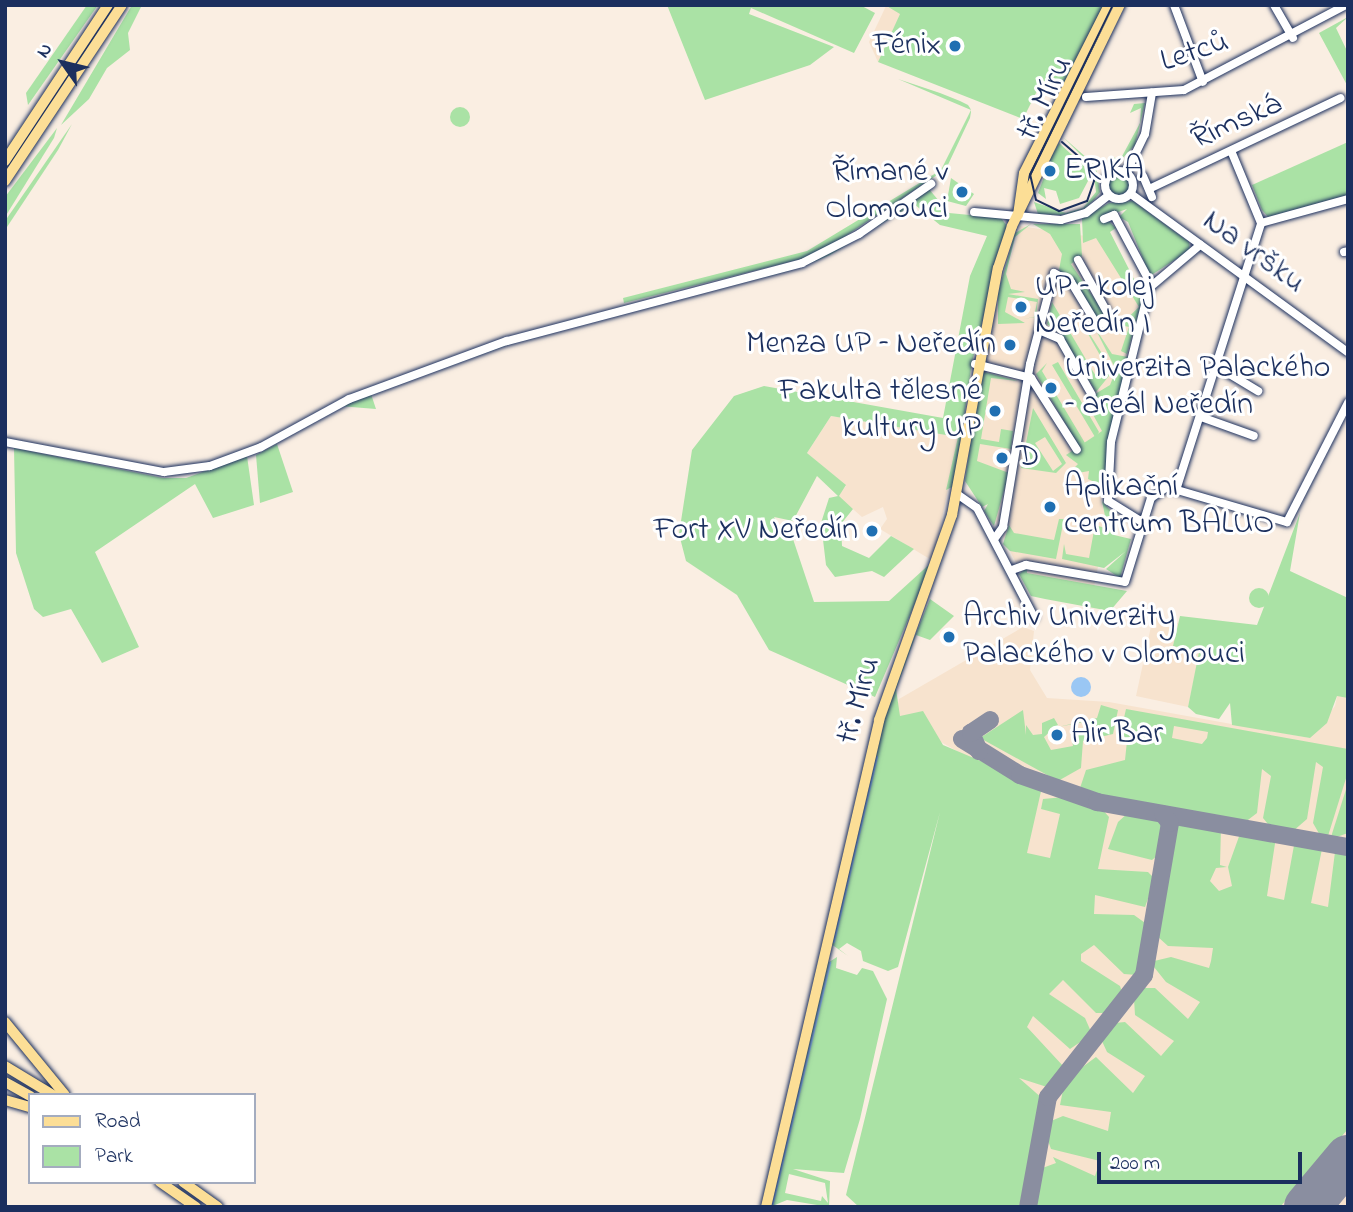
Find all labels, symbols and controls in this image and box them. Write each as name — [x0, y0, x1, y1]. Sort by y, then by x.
street label: Letců — [1156, 24, 1234, 82]
place label: Fénix — [873, 27, 941, 65]
north arrow — [28, 28, 98, 98]
text: N — [30, 38, 60, 64]
marker: Fénix — [947, 38, 963, 54]
street label: tř. Míru — [1009, 51, 1083, 147]
street label: Římská — [1186, 86, 1288, 160]
place label: ERIKA — [1064, 152, 1144, 190]
place label: Římané v Olomouci — [825, 155, 948, 230]
marker: ERIKA — [1042, 163, 1058, 179]
marker: Římané v Olomouci — [954, 184, 970, 200]
street label: Na vršku — [1194, 203, 1312, 303]
place label: UP – kolej Neředín I — [1035, 270, 1153, 345]
marker: UP – kolej Neředín I — [1013, 299, 1029, 315]
place label: Menza UP – Neředín — [746, 326, 996, 364]
marker: Menza UP – Neředín — [1002, 337, 1018, 353]
place label: Univerzita Palackého – areál Neředín — [1065, 351, 1330, 426]
place label: Fakulta tělesné kultury UP — [778, 374, 981, 449]
marker: Univerzita Palackého – areál Neředín — [1043, 380, 1059, 396]
marker: Fakulta tělesné kultury UP — [987, 403, 1003, 419]
place label: D — [1016, 439, 1039, 477]
marker: D — [994, 450, 1010, 466]
place label: Aplikační centrum BALUO — [1064, 470, 1274, 545]
marker: Aplikační centrum BALUO — [1042, 499, 1058, 515]
place label: Fort XV Neředín — [654, 512, 858, 550]
marker: Fort XV Neředín — [864, 523, 880, 539]
place label: Archiv Univerzity Palackého v Olomouci — [963, 600, 1245, 675]
marker: Archiv Univerzity Palackého v Olomouci — [941, 629, 957, 645]
street label: tř. Míru — [829, 653, 891, 749]
place label: Air Bar — [1071, 716, 1163, 754]
marker: Air Bar — [1049, 727, 1065, 743]
legend — [28, 1093, 256, 1184]
text: Road — [95, 1107, 141, 1137]
scale bar — [1101, 1138, 1306, 1182]
text: Park — [95, 1142, 133, 1172]
text: 200 m — [1110, 1149, 1160, 1179]

